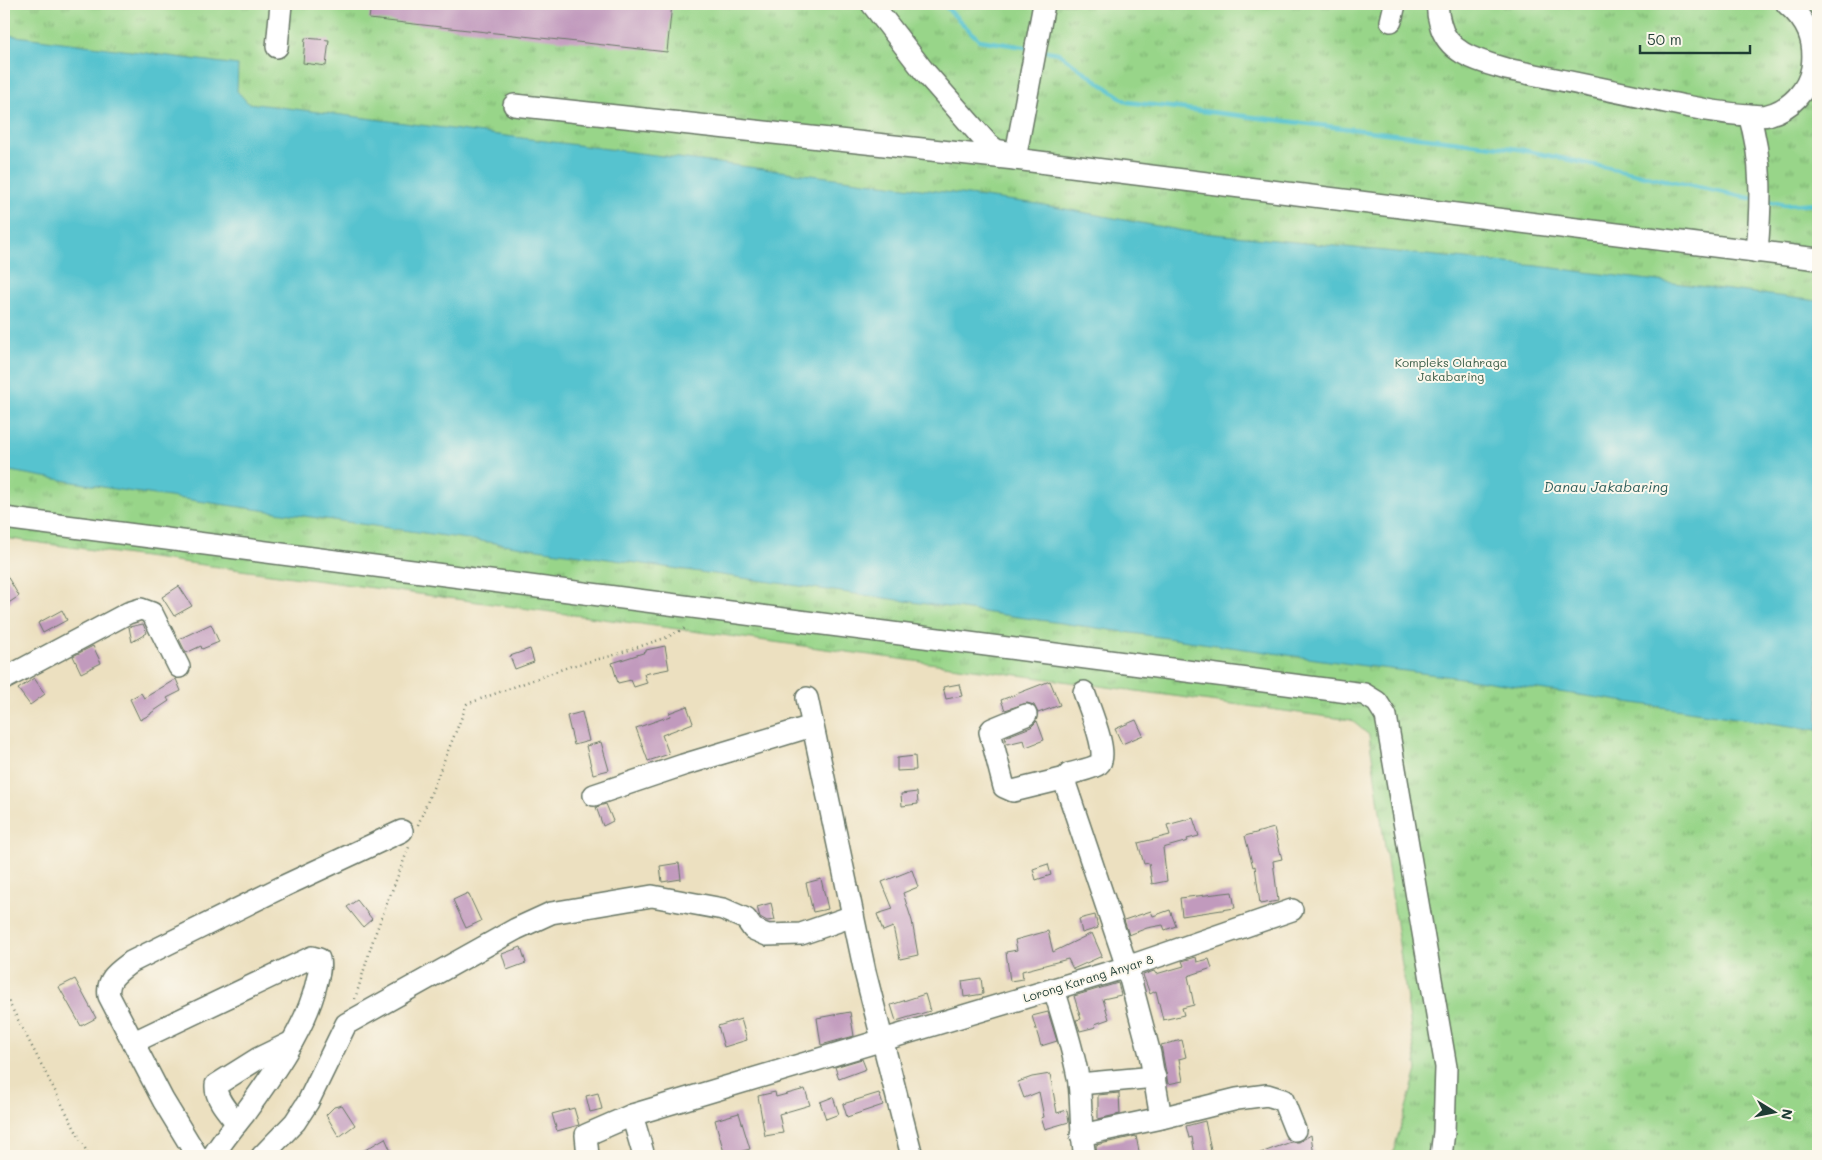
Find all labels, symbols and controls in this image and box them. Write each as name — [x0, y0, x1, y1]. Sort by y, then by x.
scale bar — [1640, 22, 1750, 54]
text: 50 m — [1647, 29, 1682, 49]
park label: Kompleks Olahraga Jakabaring — [1395, 354, 1507, 384]
water label: Danau Jakabaring — [1544, 477, 1668, 496]
street label: Lorong Karang Anyar 8 — [1021, 951, 1155, 1005]
north arrow — [1750, 1088, 1800, 1138]
text: N — [1777, 1107, 1798, 1121]

